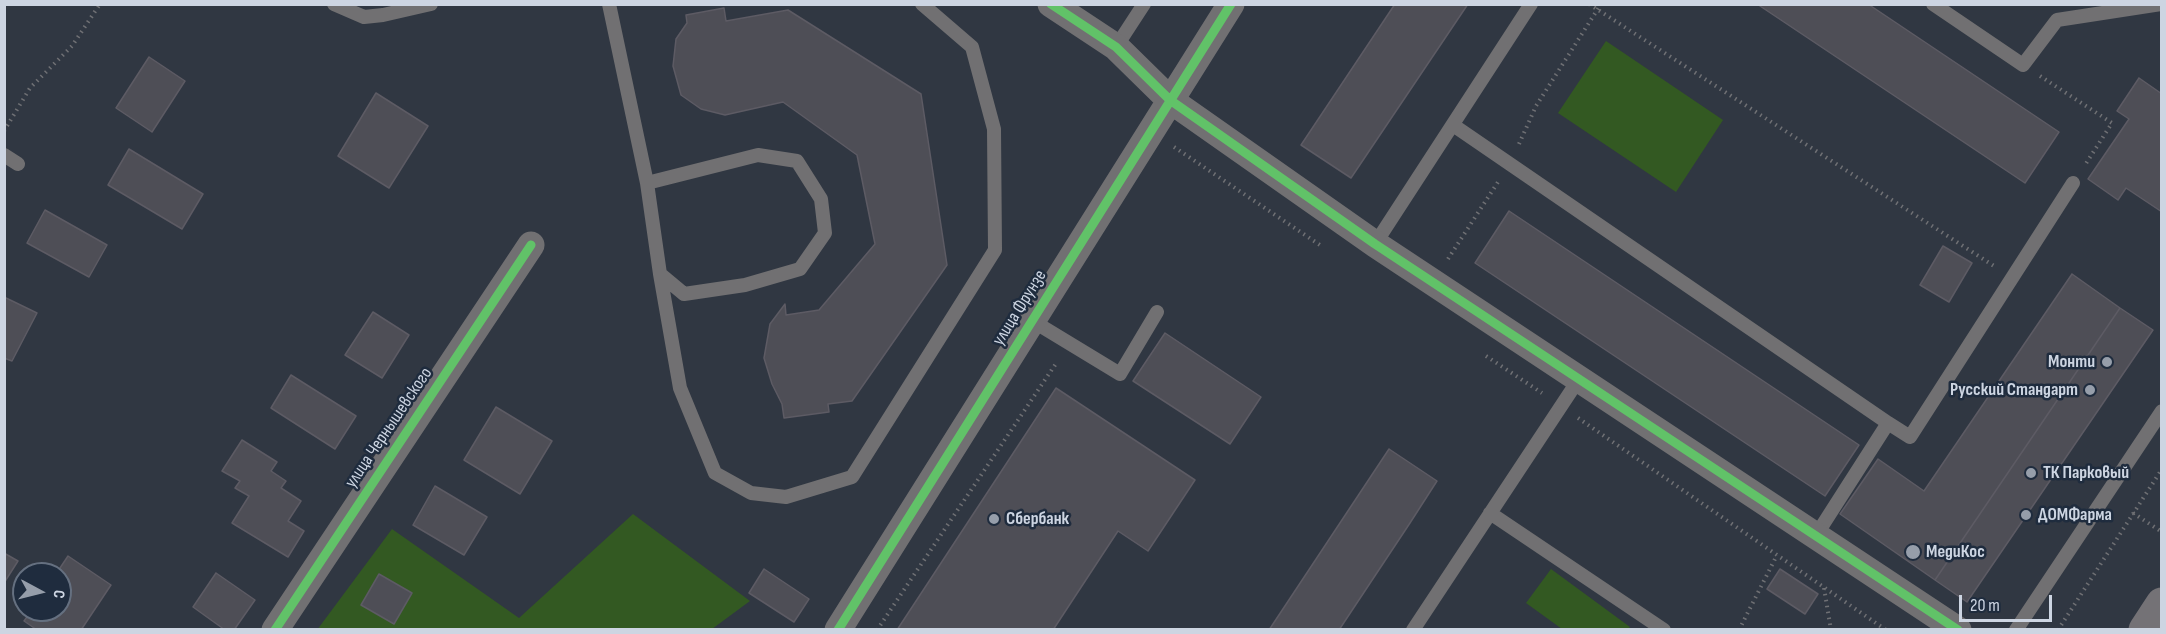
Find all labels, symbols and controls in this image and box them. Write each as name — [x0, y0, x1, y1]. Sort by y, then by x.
street label: улица Фрунзе — [988, 266, 1052, 350]
place label: Монти — [2048, 351, 2095, 373]
marker: Монти — [2100, 355, 2114, 369]
street label: улица Чернышевского — [341, 364, 437, 492]
place label: Русский Стандарт — [1950, 379, 2078, 401]
marker: Русский Стандарт — [2083, 383, 2097, 397]
place label: ТК Парковый — [2043, 462, 2129, 484]
marker: ТК Парковый — [2024, 466, 2038, 480]
place label: ДОМФарма — [2038, 504, 2112, 526]
place label: Сбербанк — [1006, 508, 1069, 530]
marker: ДОМФарма — [2019, 508, 2033, 522]
marker: Сбербанк — [987, 512, 1001, 526]
place label: МедиКос — [1926, 541, 1985, 563]
marker: МедиКос — [1904, 543, 1922, 561]
north arrow — [12, 562, 72, 622]
scale bar — [1962, 583, 2055, 621]
text: С — [48, 589, 68, 599]
text: 20 m — [1970, 595, 2000, 616]

